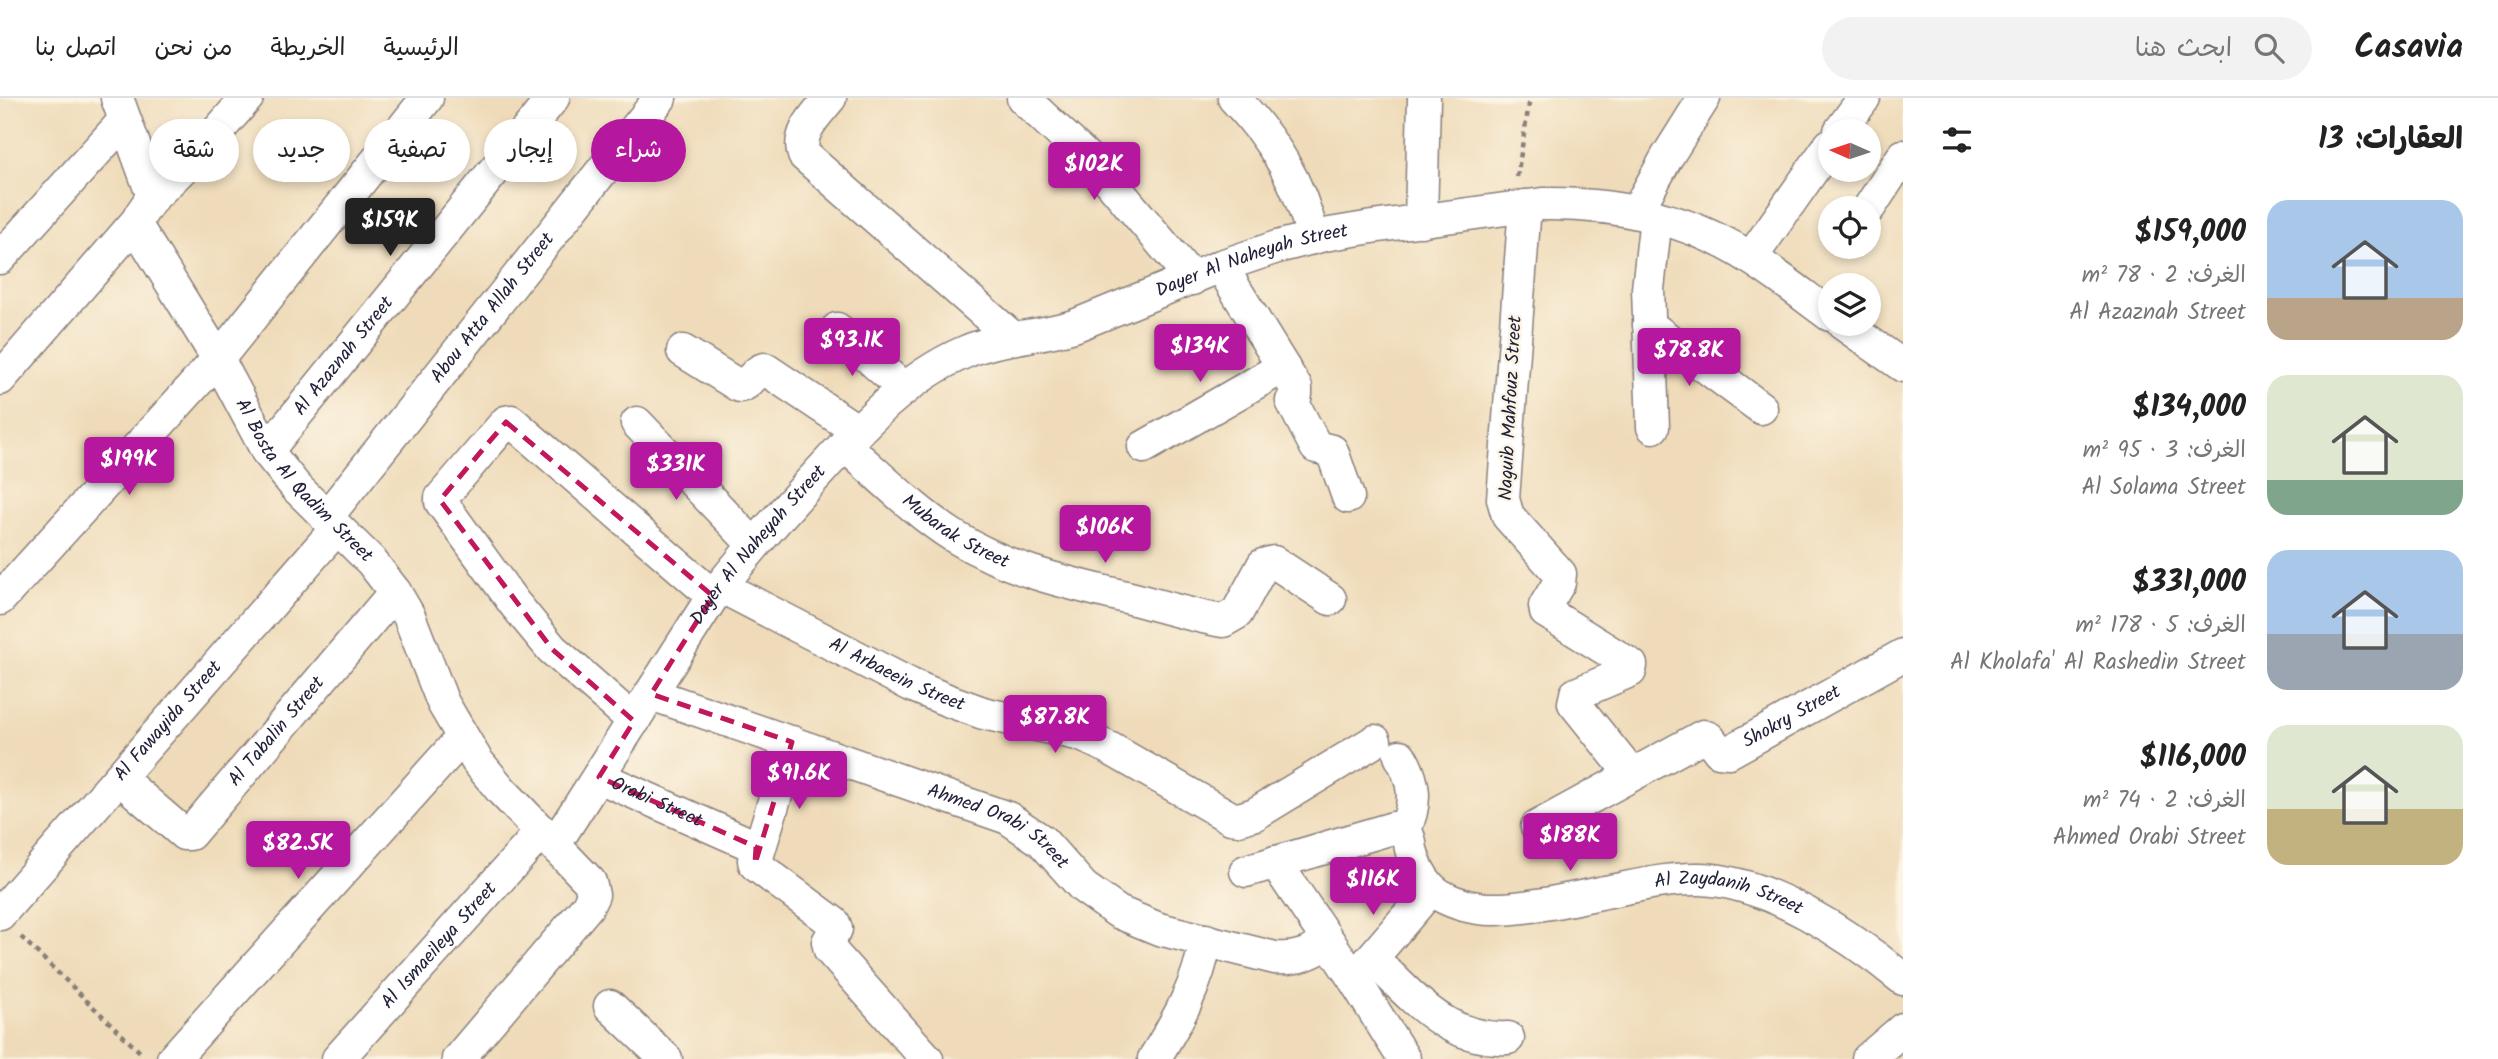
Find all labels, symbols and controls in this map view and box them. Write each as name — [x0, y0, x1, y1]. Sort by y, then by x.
search box — [1822, 17, 2312, 80]
text: Casavia — [2354, 22, 2463, 75]
text: ابحث هنا — [2135, 28, 2232, 70]
text: اتصل بنا — [35, 29, 116, 68]
text: من نحن — [154, 29, 233, 68]
text: الخريطة — [271, 29, 345, 68]
text: الرئيسية — [383, 29, 459, 68]
icon: search — [2250, 29, 2288, 67]
text: العقارات: 13 — [2318, 116, 2463, 164]
chip: شقة — [149, 119, 239, 182]
chip: جديد — [253, 119, 350, 182]
chip: تصفية — [364, 119, 470, 182]
chip: إيجار — [484, 119, 577, 182]
chip: شراء — [591, 119, 686, 182]
north arrow — [1818, 119, 1881, 182]
map controls — [1818, 119, 1881, 336]
icon: filters — [1938, 121, 1976, 159]
pin: $102K — [1045, 142, 1143, 202]
text: $102K — [1064, 147, 1124, 183]
button: locate — [1818, 196, 1881, 259]
pin: $159K — [341, 198, 439, 258]
text: $159K — [361, 203, 419, 239]
text: $159,000 — [2135, 209, 2246, 257]
street label: Dayer Al Naheyah Street — [1151, 216, 1351, 306]
street label: Abou Atta Allah Street — [423, 226, 563, 390]
icon: home — [2323, 228, 2407, 312]
text: الغرف: 2 · 78 m² — [2082, 258, 2246, 294]
button: layers — [1818, 273, 1881, 336]
street label: Al Azaznah Street — [286, 289, 402, 422]
text: Al Azaznah Street — [2069, 295, 2246, 331]
street label: Naguib Mahfouz Street — [1491, 314, 1531, 501]
pin: $93.1K — [795, 318, 909, 378]
text: $93.1K — [820, 323, 884, 359]
pin: $134K — [1151, 324, 1249, 384]
pin: $78.8K — [1632, 328, 1746, 388]
text: $134K — [1170, 329, 1230, 365]
text: $78.8K — [1654, 333, 1724, 369]
text: $134,000 — [2132, 384, 2246, 432]
street label: Al Bosta Al Qadim Street — [227, 393, 380, 570]
icon: home — [2323, 403, 2407, 487]
text: الغرف: 3 · 95 m² — [2083, 433, 2246, 469]
pin: $199K — [80, 438, 178, 497]
text: $199K — [100, 442, 158, 478]
pin: $331K — [627, 442, 725, 502]
text: $331K — [646, 447, 706, 483]
street label: Dayer Al Naheyah Street — [683, 458, 834, 631]
text: Al Solama Street — [2081, 470, 2246, 506]
street label: Mubarak Street — [894, 487, 1014, 577]
pin: $106K — [1056, 505, 1154, 565]
text: $106K — [1076, 510, 1134, 546]
text: $331,000 — [2132, 559, 2246, 607]
icon: home — [2323, 578, 2407, 662]
text: الغرف: 5 · 178 m² — [2076, 608, 2246, 644]
street label: Al Arbaeein Street — [823, 630, 970, 720]
text: Al Kholafa' Al Rashedin Street — [1950, 645, 2246, 681]
street label: Al Fawayida Street — [107, 654, 230, 788]
street label: Al Tabalin Street — [221, 669, 333, 794]
street label: Shokry Street — [1737, 677, 1847, 757]
pin: $87.8K — [998, 696, 1112, 755]
text: $87.8K — [1020, 700, 1090, 736]
text: $116,000 — [2140, 734, 2246, 782]
pin: $91.6K — [742, 752, 856, 811]
icon: home — [2323, 753, 2407, 837]
text: $91.6K — [767, 756, 831, 792]
street label: Orabi Street — [606, 769, 708, 836]
street label: Ahmed Orabi Street — [923, 776, 1076, 877]
text: الغرف: 2 · 74 m² — [2083, 783, 2246, 819]
pin: $188K — [1521, 814, 1619, 873]
text: $188K — [1539, 818, 1601, 854]
text: Ahmed Orabi Street — [2053, 820, 2246, 856]
pin: $82.5K — [241, 822, 355, 881]
text: $82.5K — [262, 826, 334, 862]
pin: $116K — [1324, 858, 1422, 917]
text: $116K — [1346, 862, 1400, 898]
street label: Al Zaydanih Street — [1652, 864, 1809, 924]
street label: Al Ismaeileya Street — [374, 875, 505, 1016]

